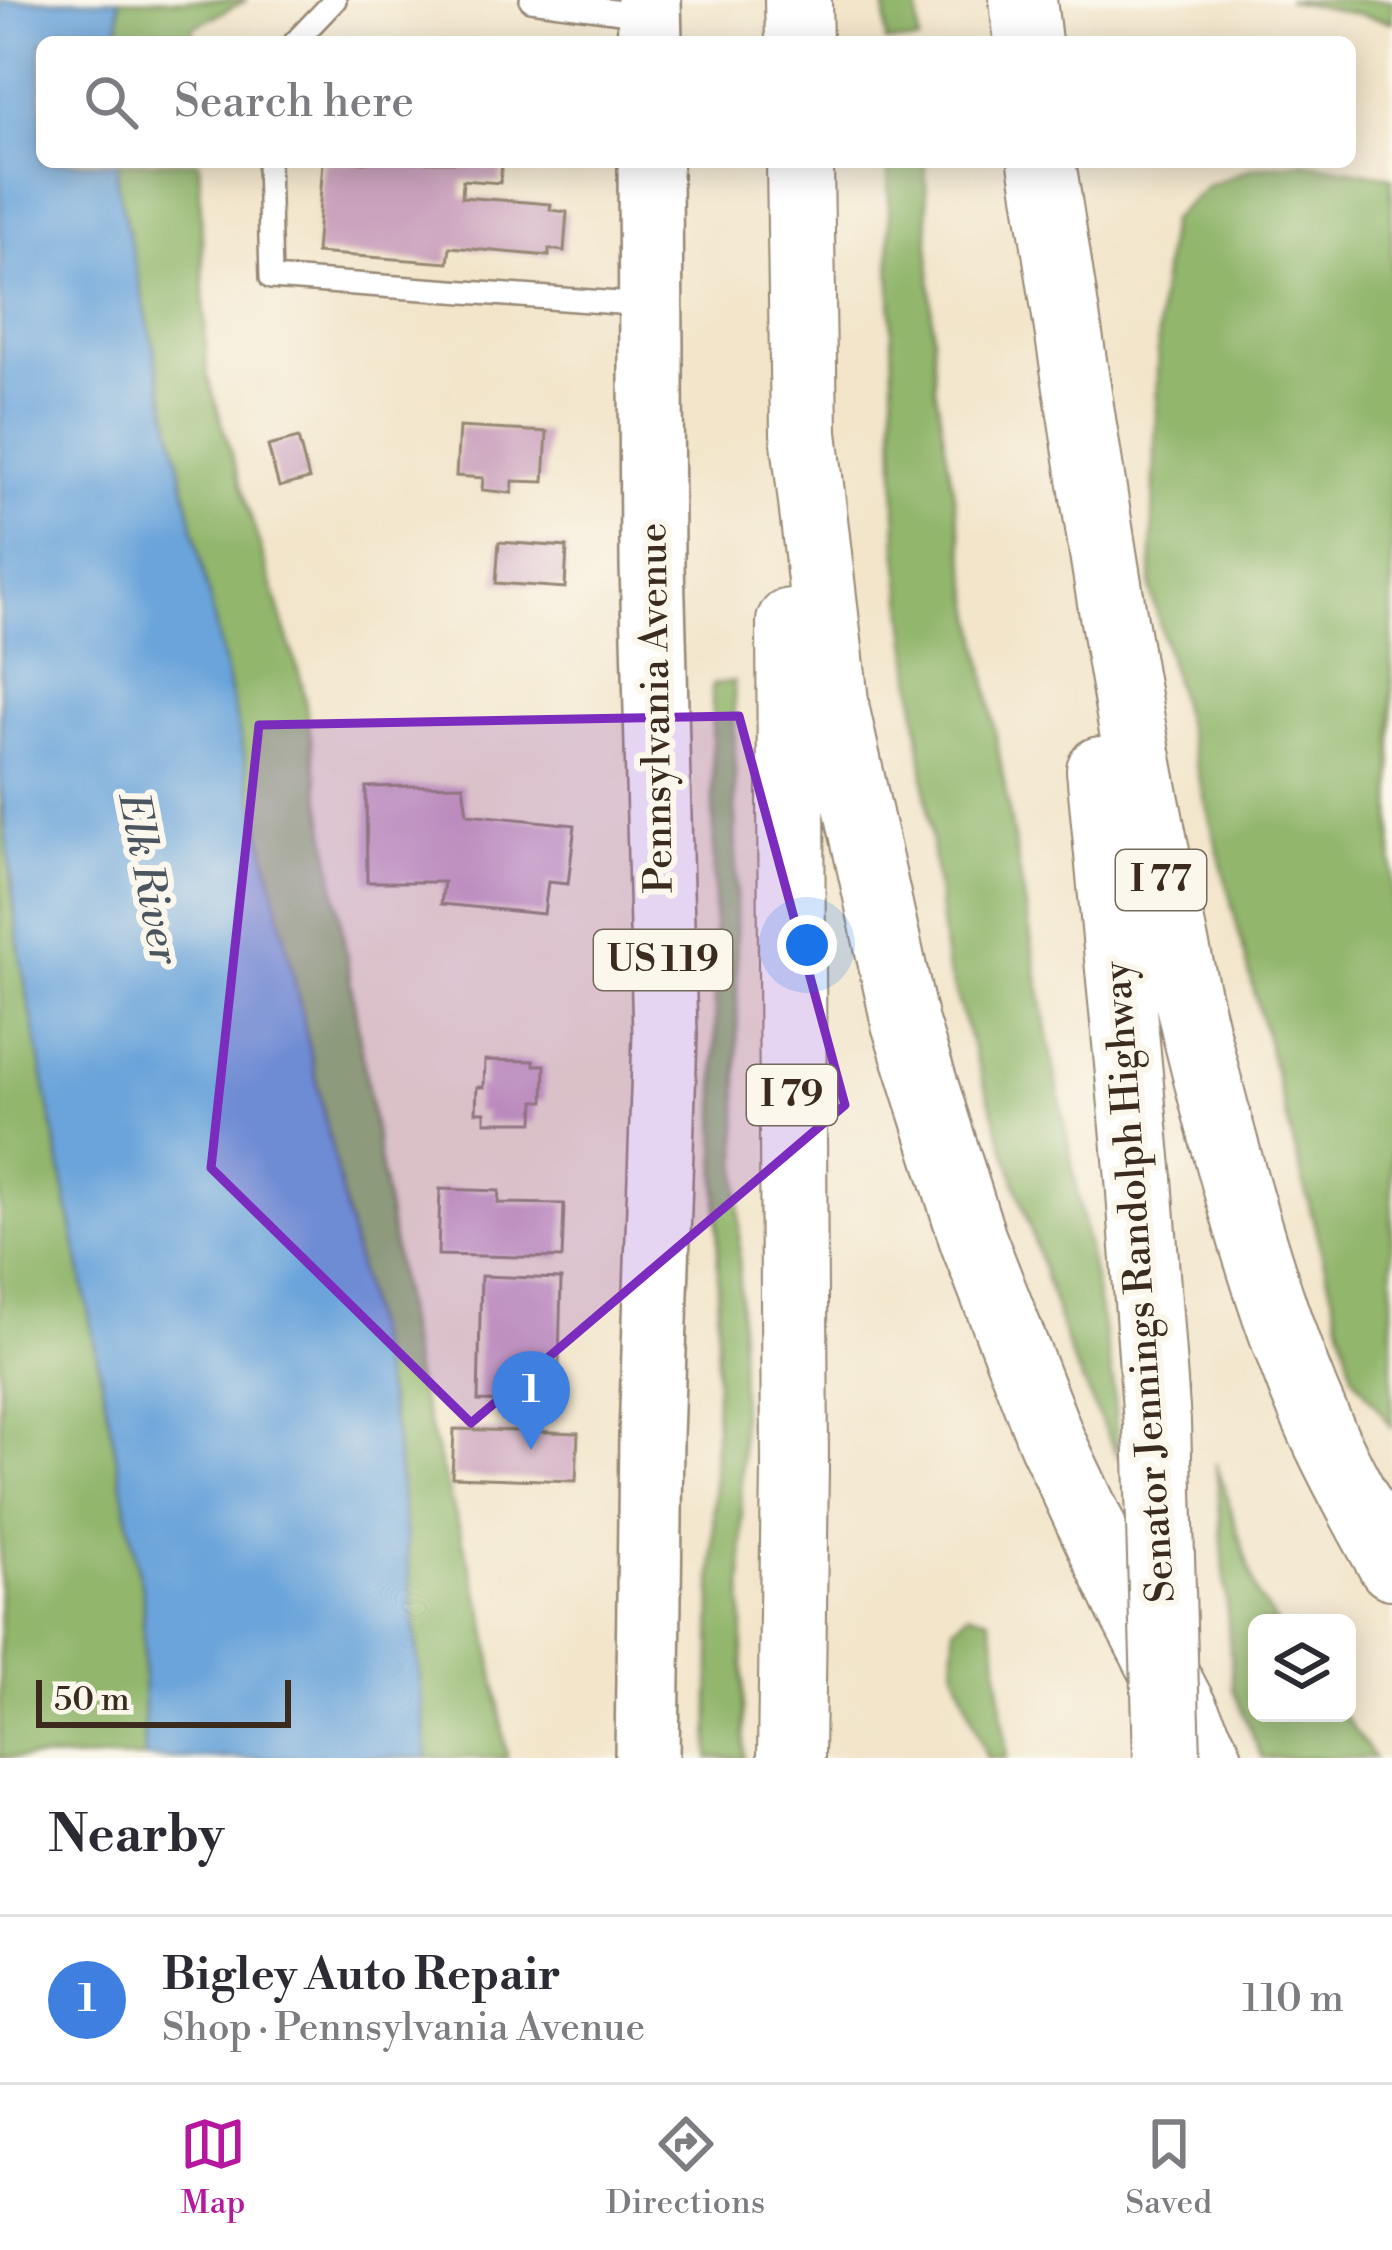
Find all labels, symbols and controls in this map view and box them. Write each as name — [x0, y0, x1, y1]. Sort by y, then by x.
search box — [36, 36, 1356, 168]
icon: search — [78, 69, 144, 135]
text: Search here — [174, 74, 414, 131]
street label: Pennsylvania Avenue — [629, 522, 685, 894]
water label: Elk River — [105, 787, 191, 970]
road number: I 77 — [1116, 850, 1206, 910]
your location — [777, 915, 837, 975]
road number: US 119 — [594, 930, 732, 990]
street label: Senator Jennings Randolph Highway — [1093, 959, 1187, 1604]
road number: I 79 — [747, 1065, 837, 1125]
pin: 1 — [492, 1351, 570, 1450]
map controls — [1248, 1614, 1356, 1722]
button: layers — [1248, 1614, 1356, 1722]
scale bar — [36, 1674, 291, 1727]
text: 50 m — [54, 1680, 130, 1721]
text: Nearby — [48, 1804, 224, 1868]
text: Bigley Auto Repair — [162, 1947, 561, 2004]
text: 1 — [78, 1975, 96, 2024]
text: 110 m — [1242, 1975, 1344, 2024]
text: Shop · Pennsylvania Avenue — [162, 2004, 645, 2053]
tab: Map — [180, 2111, 246, 2224]
tab: Directions — [606, 2111, 765, 2224]
tab: Saved — [1125, 2111, 1212, 2224]

